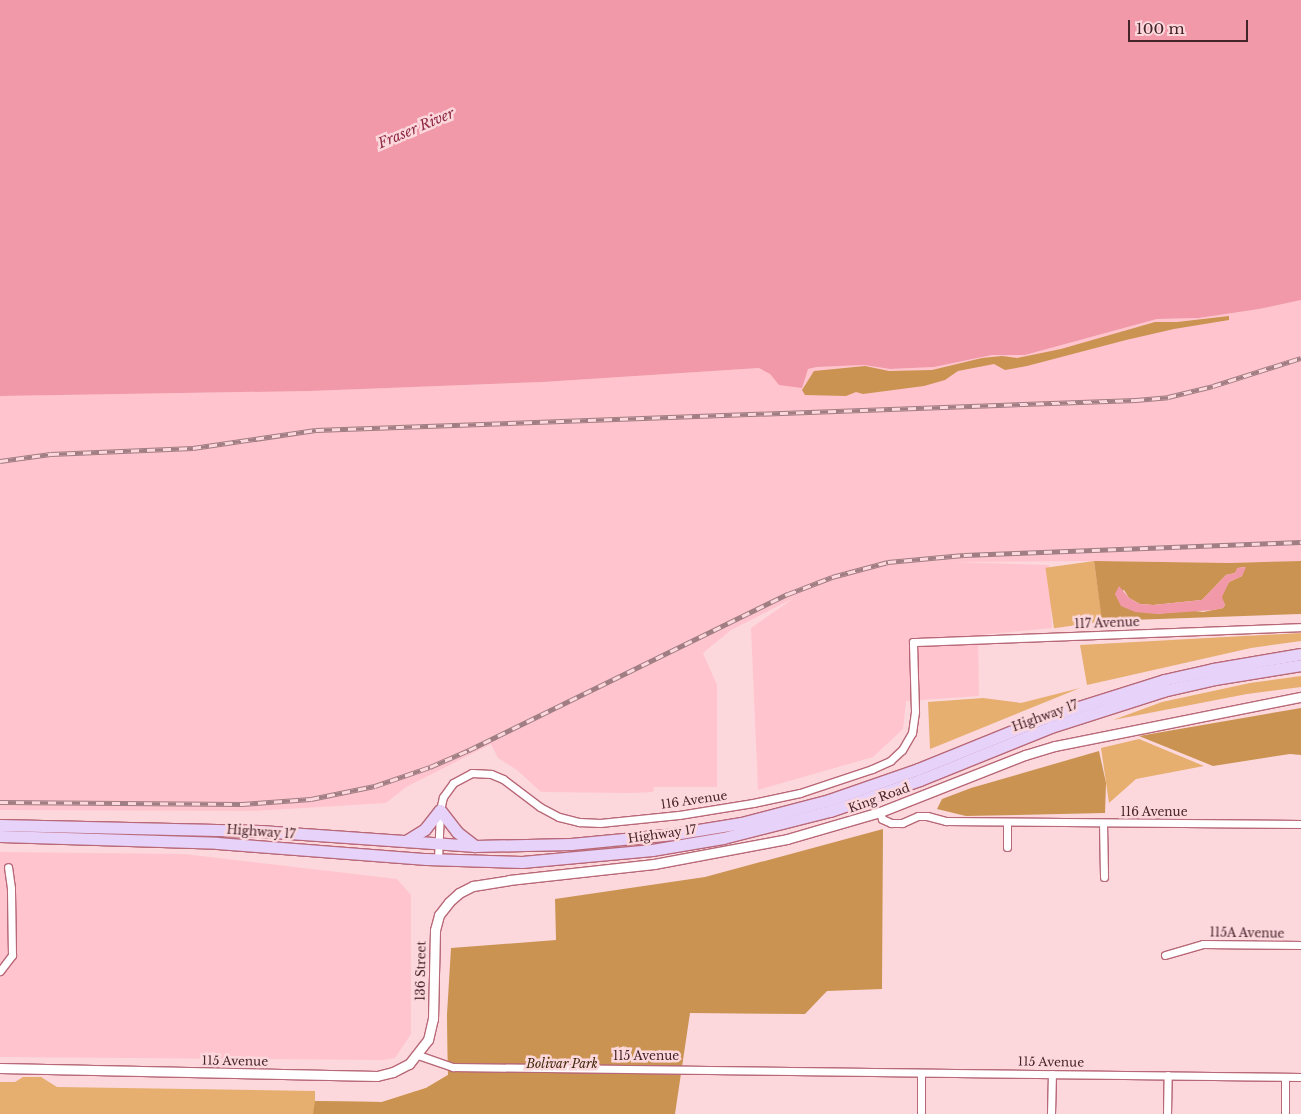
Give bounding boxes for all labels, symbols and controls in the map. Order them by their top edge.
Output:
scale bar [1131,10,1251,42]
text: 100 m [1136,19,1185,38]
water label: Fraser River [375,104,457,152]
street label: 117 Avenue [1074,615,1140,631]
street label: Highway 17 [1010,697,1080,735]
street label: King Road [846,780,912,816]
street label: 116 Avenue [660,788,728,812]
street label: 116 Avenue [1120,805,1188,819]
street label: Highway 17 [226,822,296,842]
street label: Highway 17 [627,822,697,846]
street label: 115A Avenue [1209,925,1285,941]
street label: 136 Street [413,941,429,1001]
street label: 115 Avenue [613,1049,679,1063]
street label: 115 Avenue [202,1053,268,1069]
street label: 115 Avenue [1018,1054,1084,1070]
park label: Bolivar Park [526,1057,598,1071]

